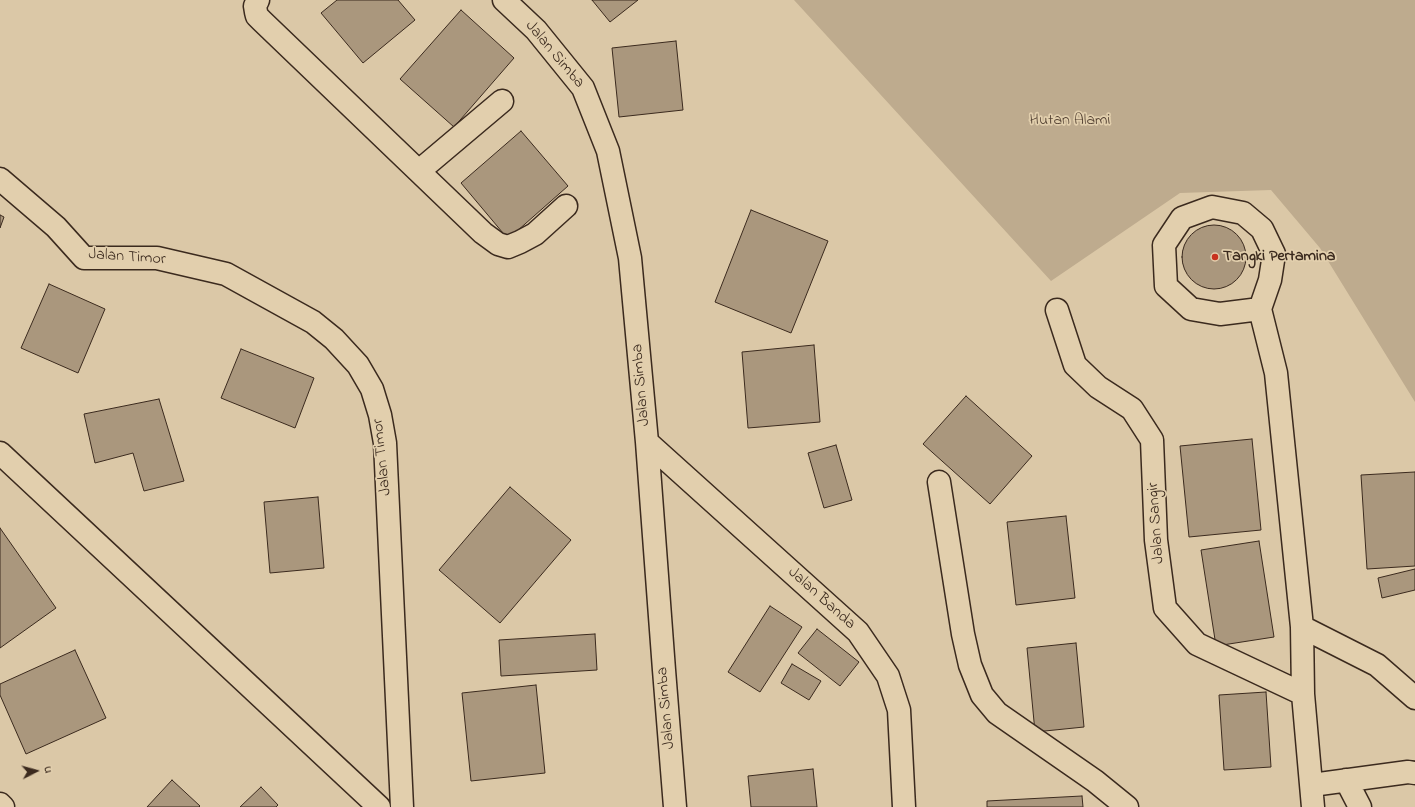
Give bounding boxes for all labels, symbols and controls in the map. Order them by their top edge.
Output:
street label: Jalan Simba [520,17,588,93]
park label: Hutan Alami [1030,111,1110,131]
street label: Jalan Timor [88,246,166,270]
place label: Tangki Pertamina [1223,247,1335,267]
marker: Tangki Pertamina [1210,252,1220,262]
street label: Jalan Simba [629,343,655,427]
street label: Jalan Timor [369,418,397,496]
street label: Jalan Sangir [1145,482,1169,564]
street label: Jalan Banda [783,564,859,634]
street label: Jalan Simba [654,666,680,750]
north arrow [16,751,56,791]
text: U [40,765,56,774]

